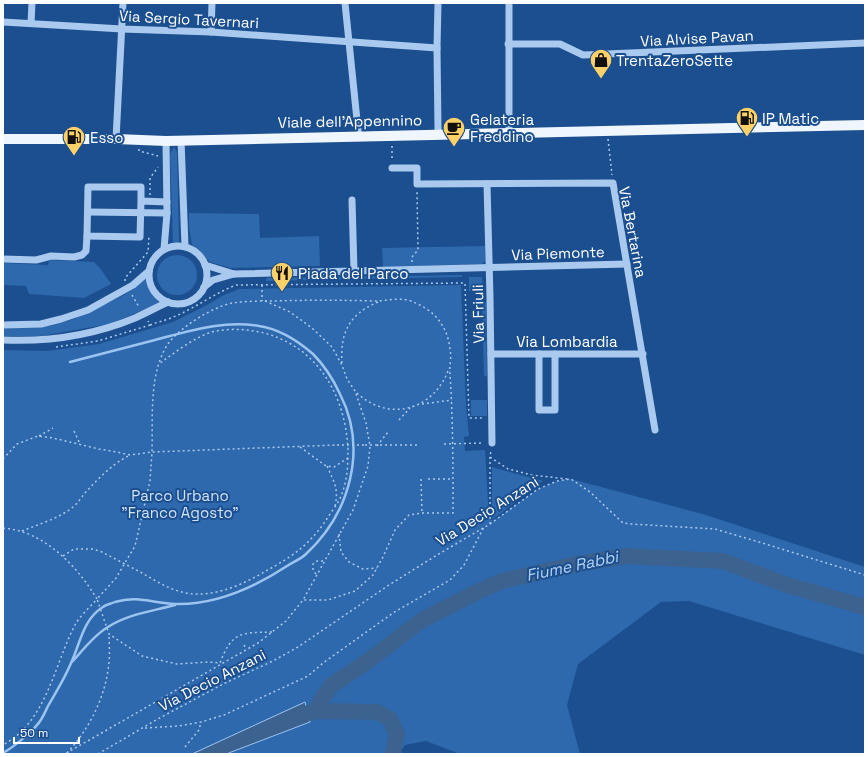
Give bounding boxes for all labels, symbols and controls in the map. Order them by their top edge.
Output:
street label: Via Sergio Tavernari [119,6,259,32]
street label: Via Alvise Pavan [640,26,754,50]
shop icon: TrentaZeroSette [588,47,614,80]
place label: TrentaZeroSette [616,51,733,70]
fuel station icon: IP Matic [734,105,760,138]
place label: IP Matic [762,109,819,128]
street label: Viale dell'Appennino [278,110,422,132]
place label: Gelateria Freddino [470,110,534,146]
cafe icon: Gelateria Freddino [441,115,467,148]
fuel station icon: Esso [61,124,87,157]
place label: Esso [90,128,124,147]
street label: Via Bertarina [615,185,651,280]
street label: Via Piemonte [511,242,605,264]
restaurant icon: Piada del Parco [269,260,295,293]
place label: Piada del Parco [298,264,408,283]
street label: Via Friuli [468,284,488,344]
street label: Via Lombardia [516,332,618,351]
street label: Via Decio Anzani [432,472,542,550]
park label: Parco Urbano "Franco Agosto" [121,486,239,522]
water label: Fiume Rabbi [524,546,622,586]
street label: Via Decio Anzani [155,645,269,715]
scale bar [14,719,79,745]
text: 50 m [20,725,48,741]

